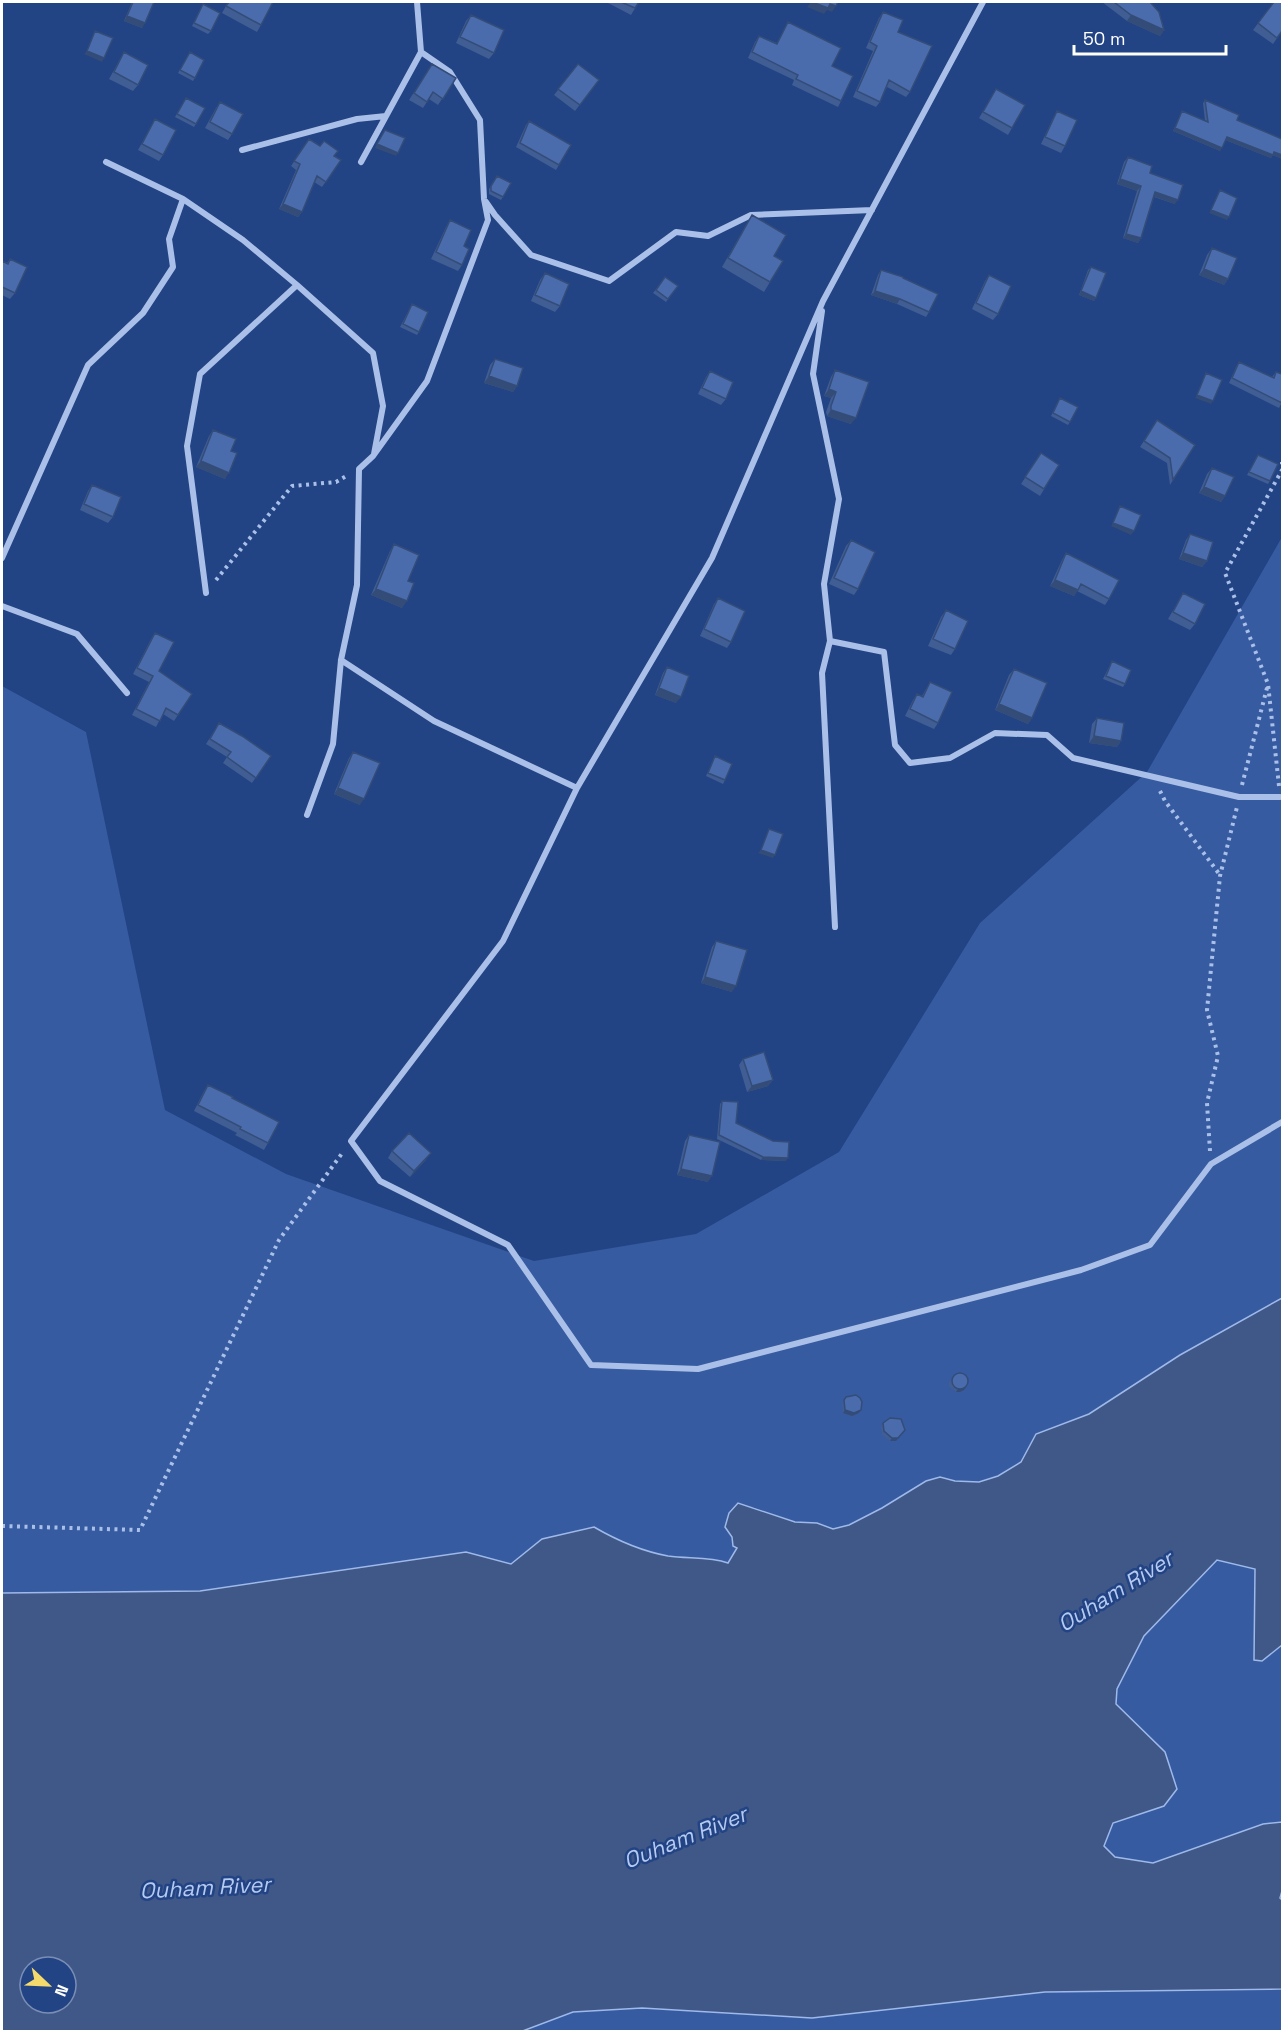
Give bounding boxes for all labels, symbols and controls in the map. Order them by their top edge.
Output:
scale bar [1074,18,1226,56]
text: 50 m [1083,27,1125,50]
water label: Ouham River [1052,1543,1180,1638]
water label: Ouham River [619,1798,753,1874]
water label: Ouham River [139,1869,274,1904]
north arrow [18,1955,78,2015]
text: N [50,1982,73,2000]

